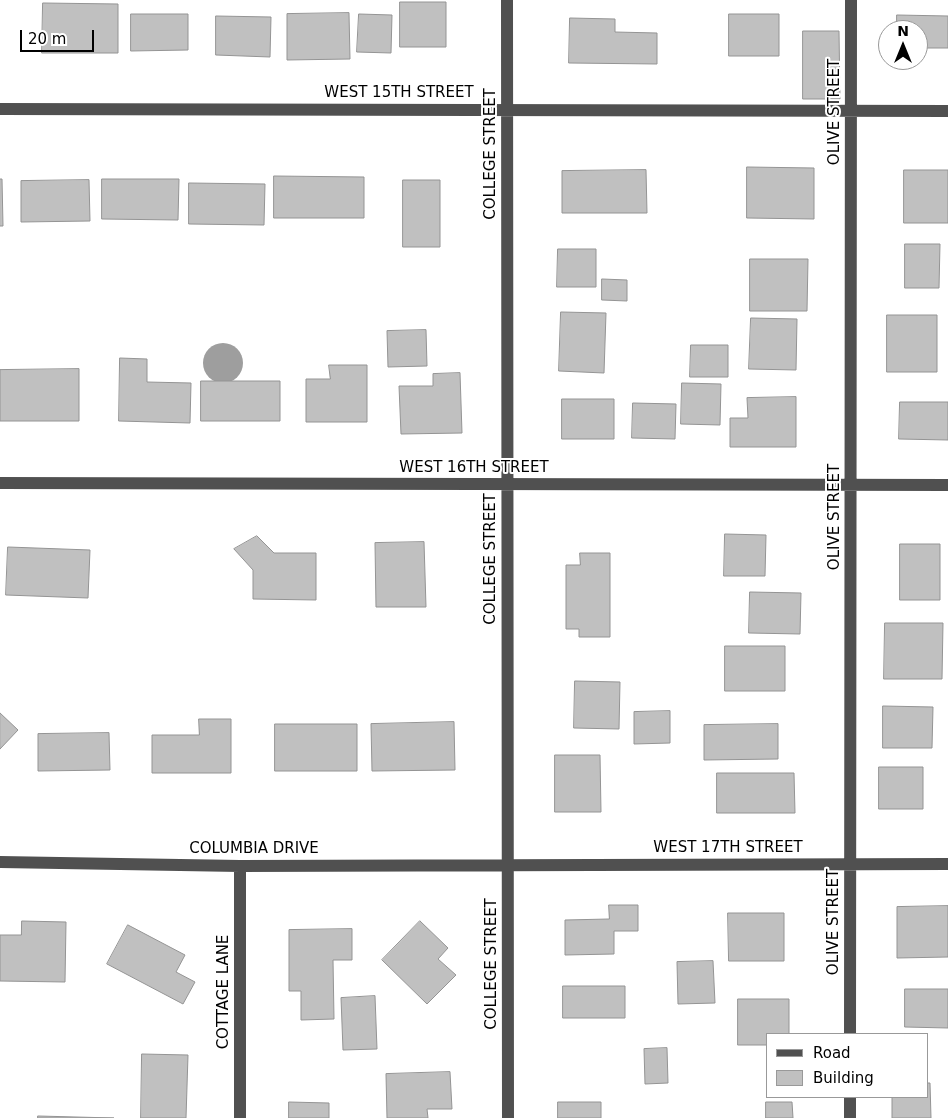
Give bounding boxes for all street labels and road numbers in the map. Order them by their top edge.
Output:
street label: OLIVE STREET [826,59,844,165]
street label: WEST 15TH STREET [324,84,474,102]
street label: COLLEGE STREET [482,88,500,220]
street label: WEST 16TH STREET [399,459,549,477]
street label: OLIVE STREET [826,464,844,570]
street label: COLLEGE STREET [482,493,500,625]
street label: WEST 17TH STREET [653,839,803,857]
street label: COLUMBIA DRIVE [189,840,319,858]
street label: OLIVE STREET [825,869,843,975]
street label: COLLEGE STREET [483,898,501,1030]
street label: COTTAGE LANE [215,935,233,1049]

